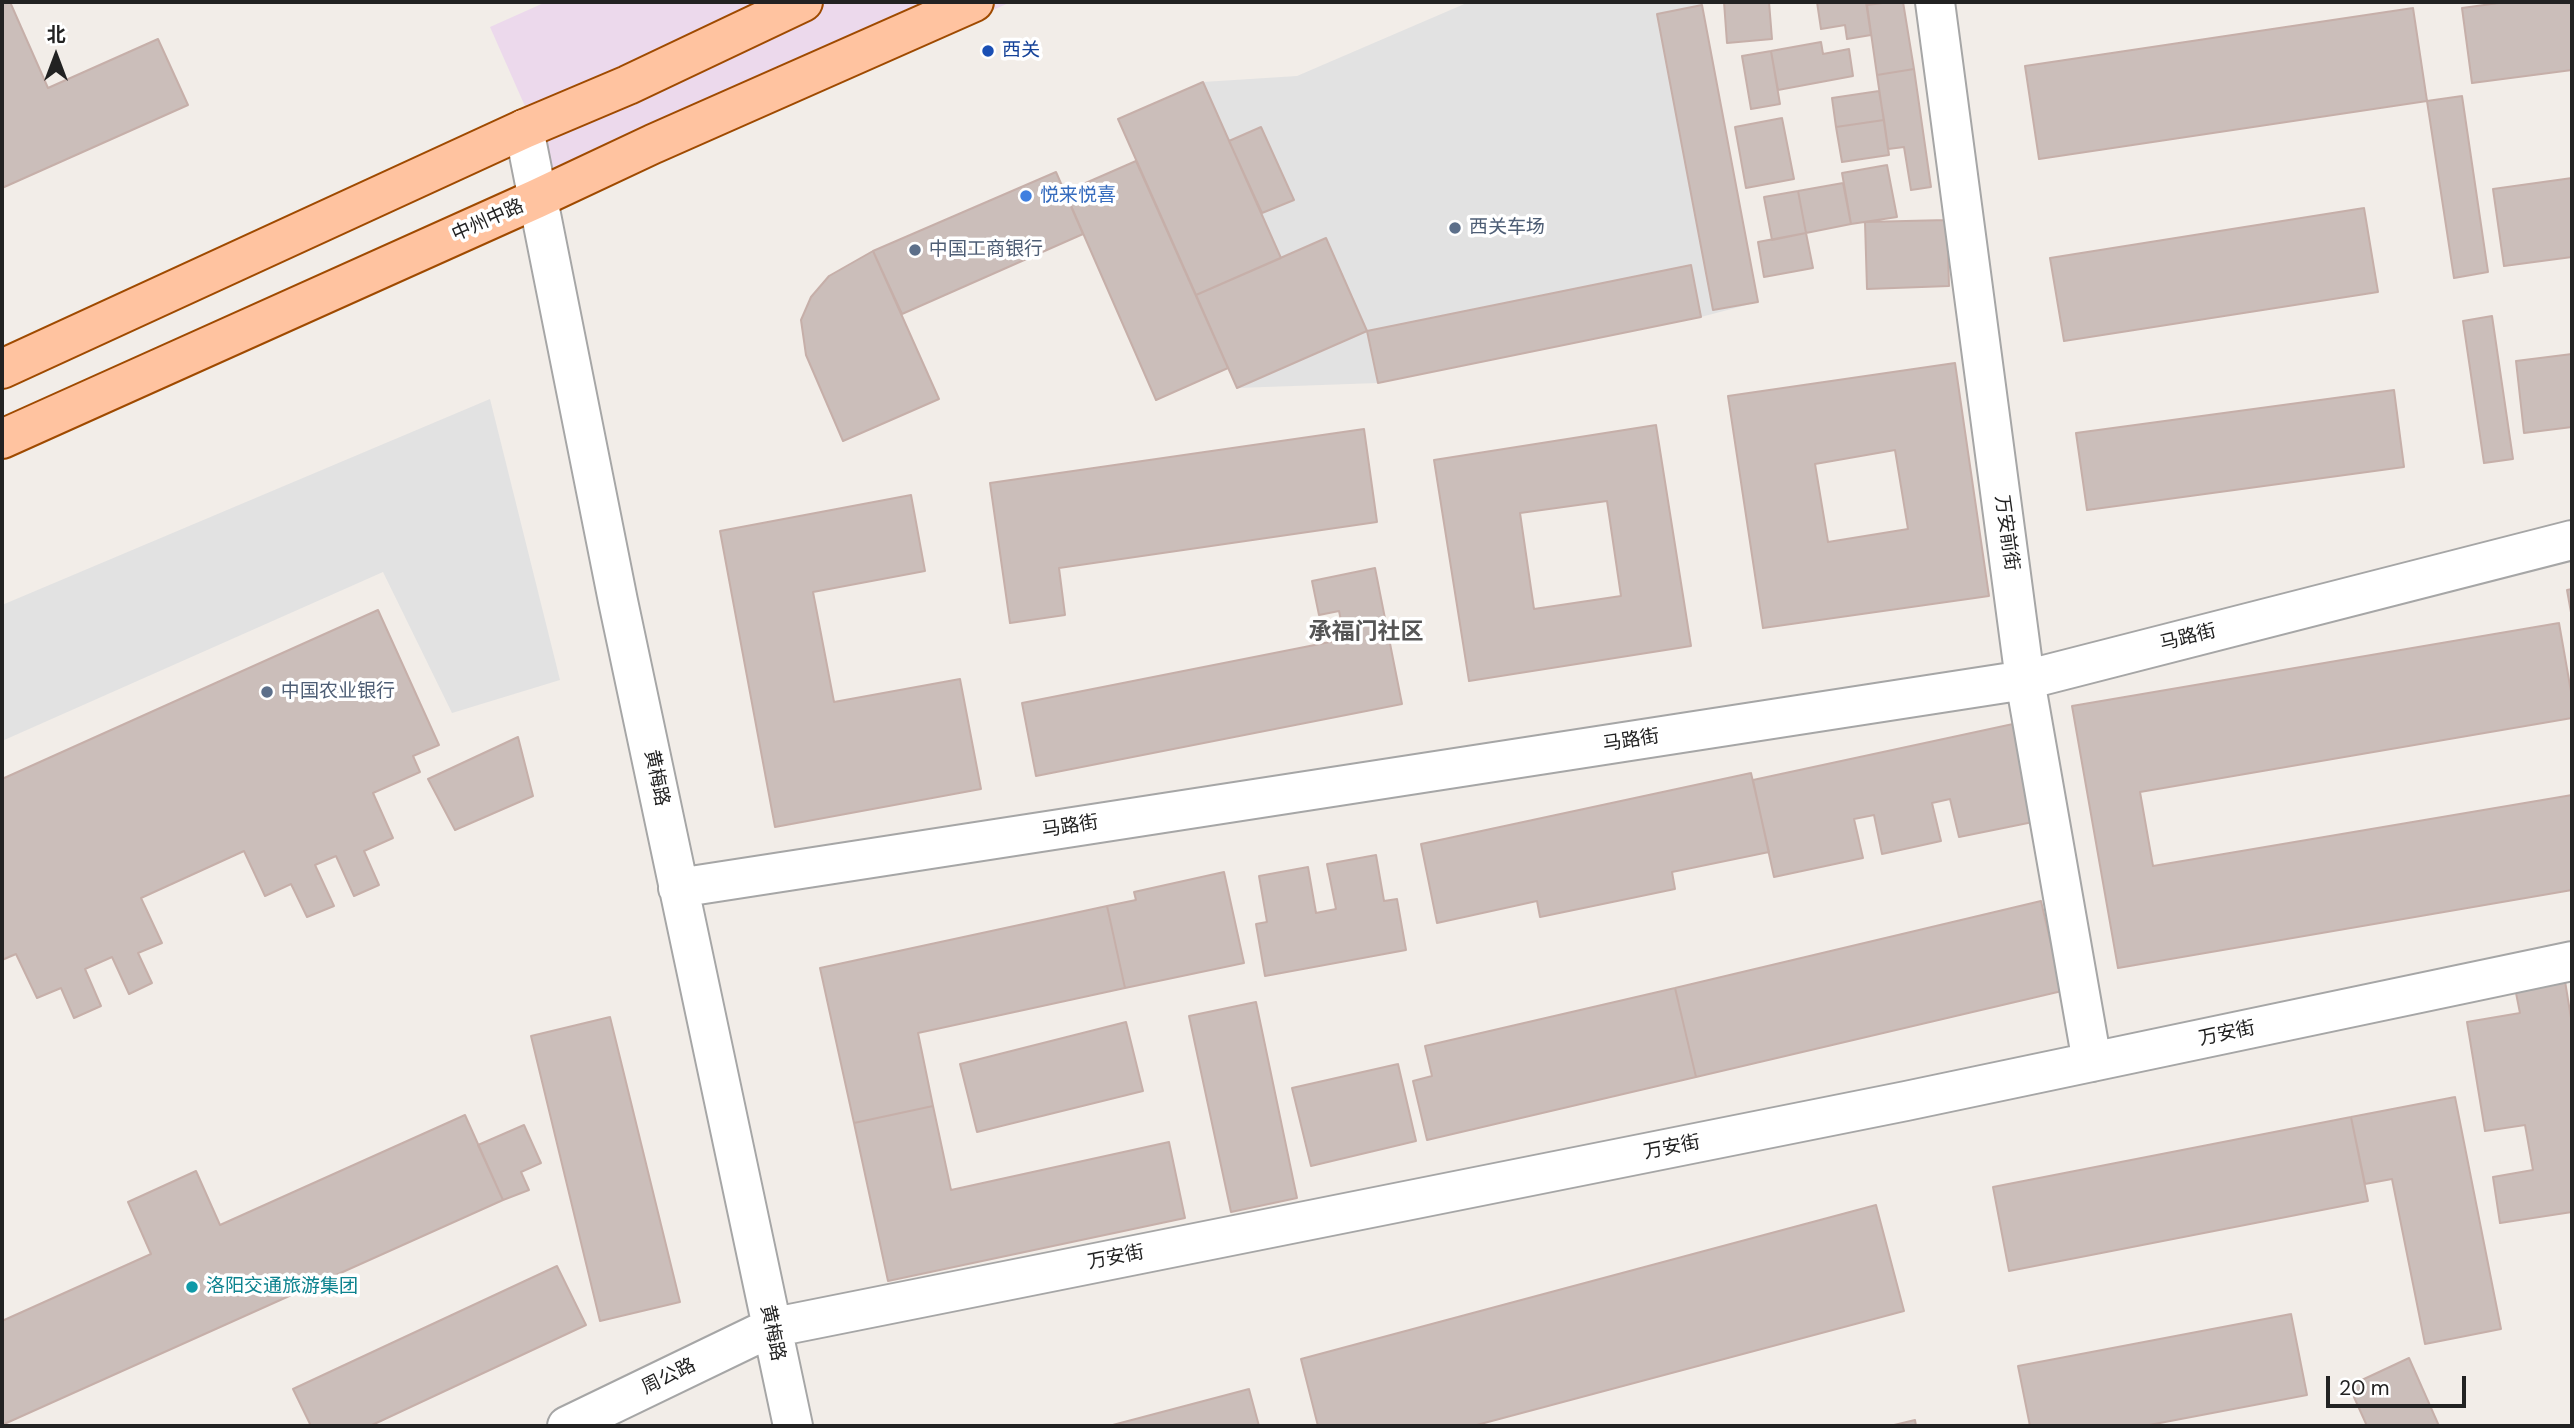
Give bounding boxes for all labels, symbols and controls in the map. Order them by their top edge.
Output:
north arrow [21,21,91,91]
text: 北 [46,22,66,47]
place label: 西关 [1002,40,1040,62]
marker: 西关 [980,43,996,59]
place label: 悦来悦喜 [1040,185,1116,207]
marker: 悦来悦喜 [1018,188,1034,204]
street label: 中州中路 [449,195,527,247]
place label: 西关车场 [1469,217,1545,239]
marker: 西关车场 [1447,220,1463,236]
place label: 中国工商银行 [929,239,1043,261]
marker: 中国工商银行 [907,242,923,258]
street label: 万安前街 [1989,494,2023,572]
district label: 承福门社区 [1309,619,1423,647]
street label: 马路街 [2158,620,2218,656]
place label: 中国农业银行 [281,681,395,703]
marker: 中国农业银行 [259,684,275,700]
street label: 马路街 [1601,725,1661,757]
street label: 黄梅路 [639,748,673,808]
street label: 马路街 [1040,811,1100,843]
street label: 万安街 [2197,1017,2257,1051]
street label: 万安街 [1642,1131,1702,1165]
street label: 万安街 [1086,1241,1146,1275]
place label: 洛阳交通旅游集团 [206,1276,358,1298]
marker: 洛阳交通旅游集团 [184,1279,200,1295]
street label: 黄梅路 [755,1303,789,1363]
street label: 周公路 [638,1354,700,1400]
scale bar [2329,1362,2469,1406]
text: 20 m [2339,1374,2390,1402]

